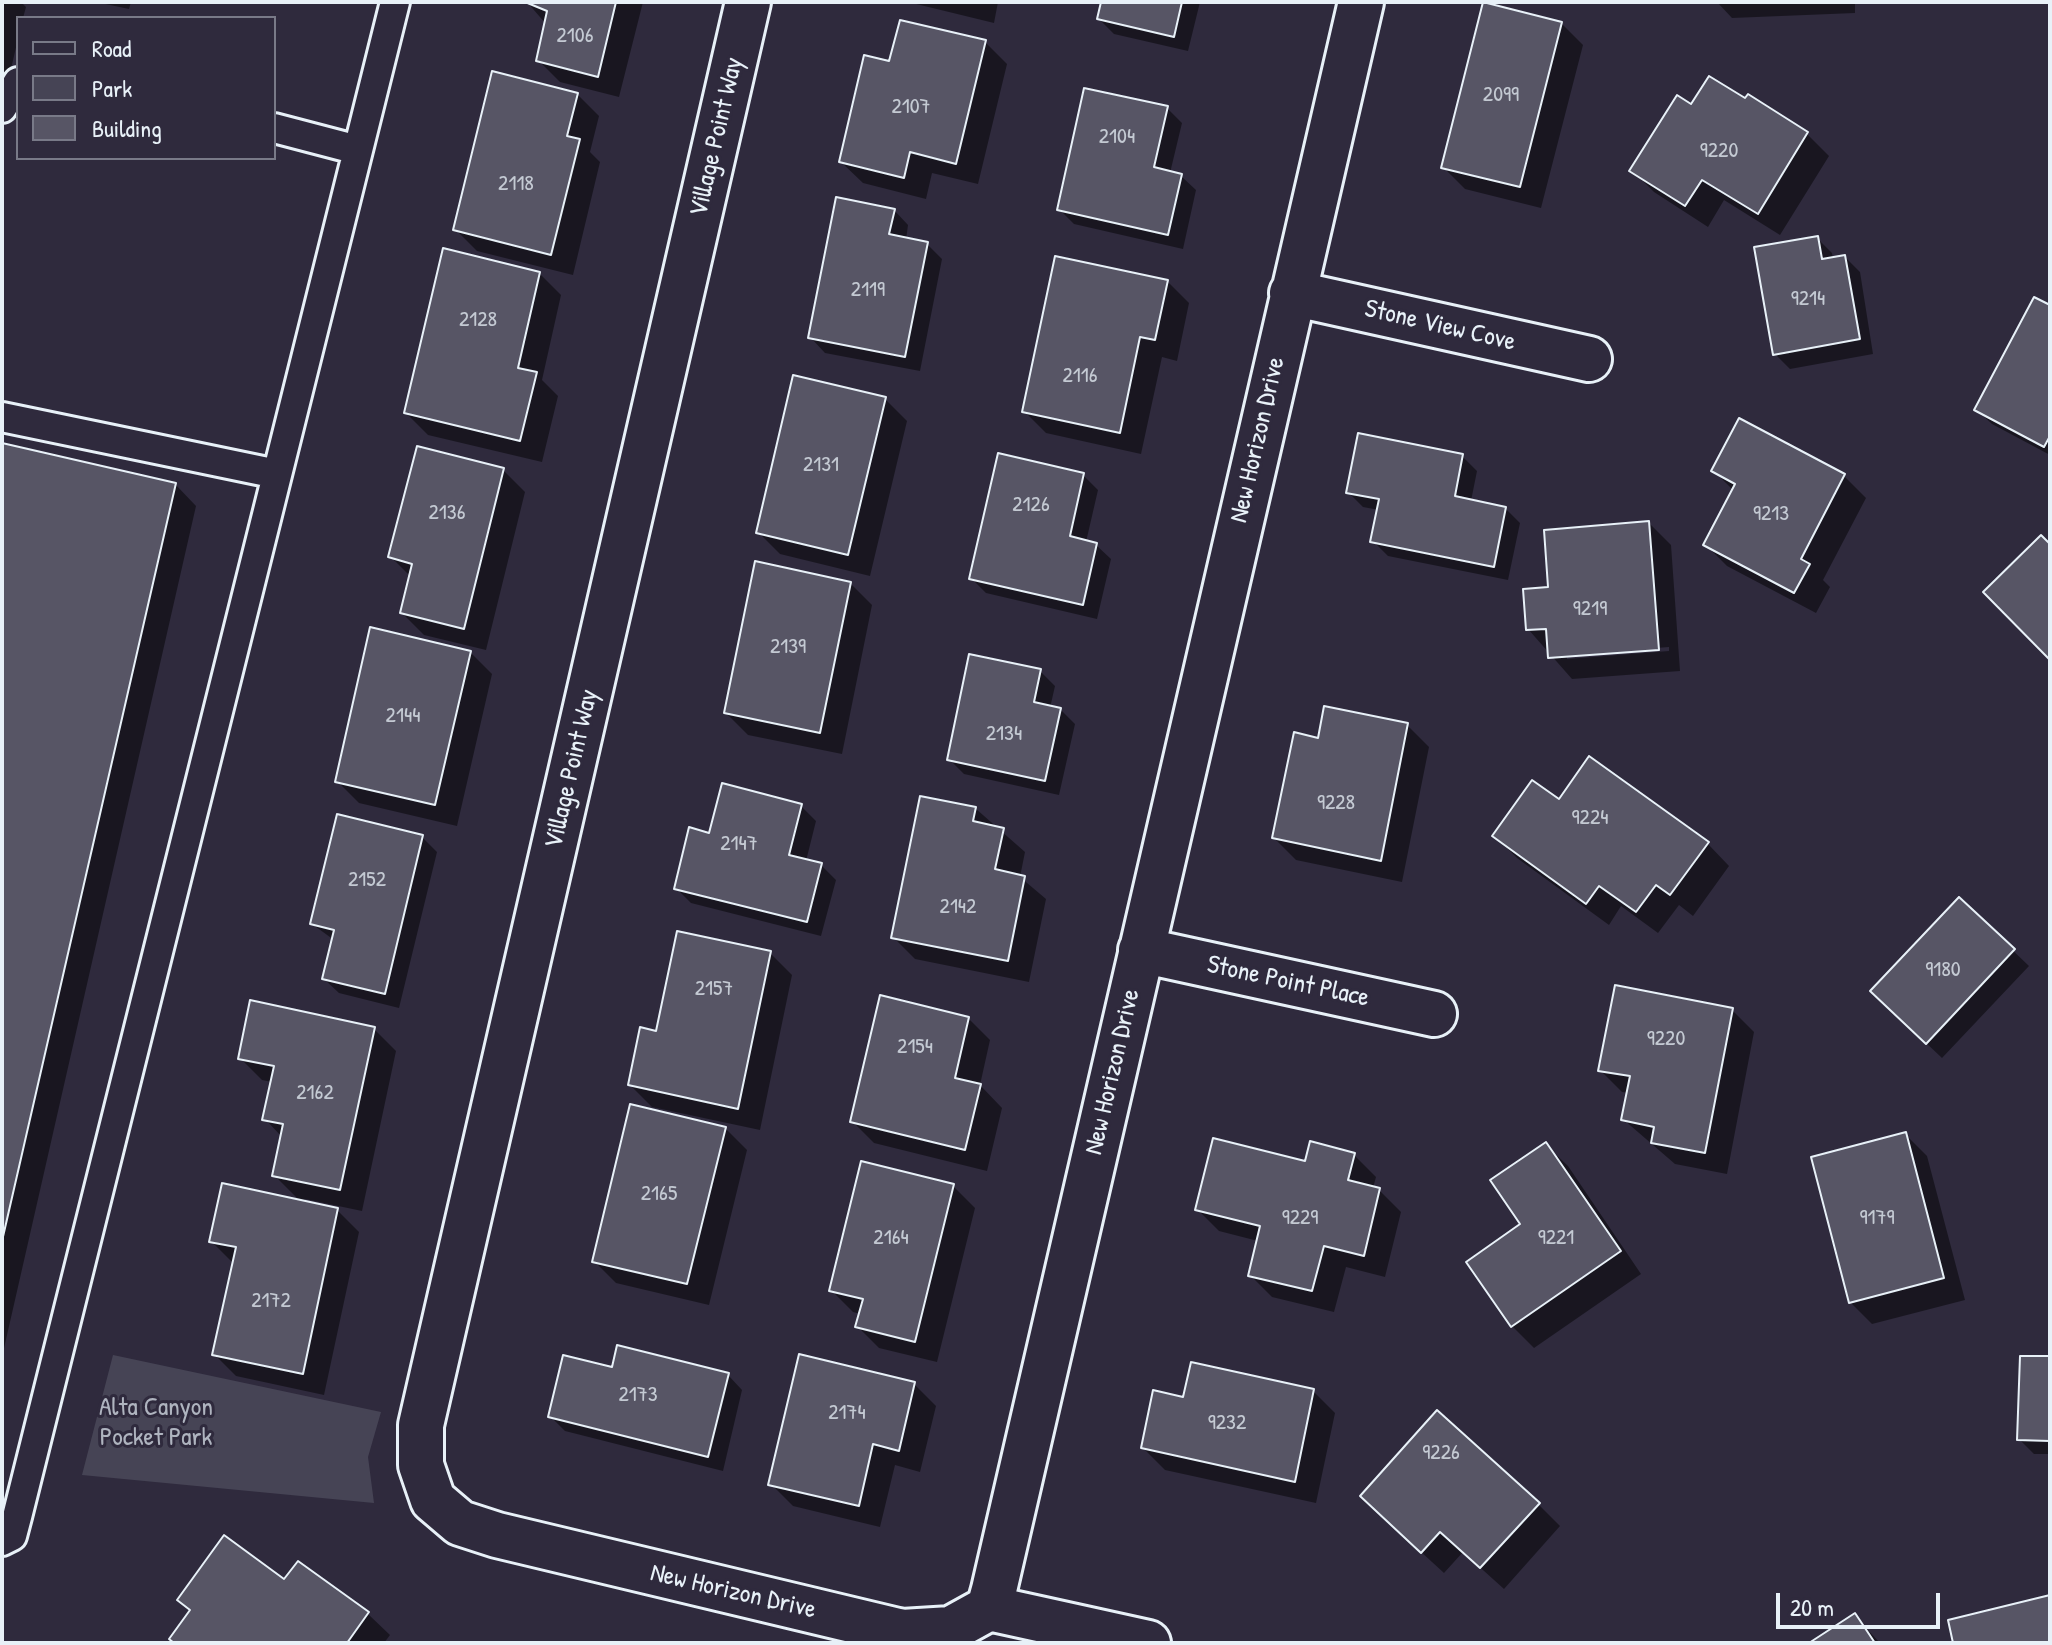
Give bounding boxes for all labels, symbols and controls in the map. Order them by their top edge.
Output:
legend [16,16,276,160]
house number: 2106 [557,23,593,49]
text: Road [92,32,131,64]
street label: Village Point Way [684,54,750,220]
text: Park [92,72,132,104]
house number: 2099 [1483,82,1519,108]
house number: 2107 [891,94,931,120]
text: Building [92,112,162,144]
house number: 2104 [1099,124,1135,150]
house number: 9220 [1700,138,1738,164]
house number: 2118 [498,171,534,197]
house number: 2119 [851,277,885,303]
house number: 9214 [1791,286,1825,312]
street label: Stone View Cove [1362,294,1518,358]
house number: 2128 [459,307,497,333]
street label: New Horizon Drive [1224,354,1292,526]
house number: 2116 [1062,363,1098,389]
house number: 2131 [803,452,839,478]
house number: 2126 [1012,492,1050,518]
house number: 2136 [429,500,465,526]
house number: 9213 [1753,501,1789,527]
house number: 9219 [1573,596,1607,622]
house number: 2139 [770,634,806,660]
street label: Village Point Way [539,686,605,852]
house number: 2144 [386,703,420,729]
house number: 2134 [986,721,1022,747]
house number: 9228 [1317,790,1355,816]
house number: 9224 [1572,805,1608,831]
house number: 2147 [720,831,758,857]
house number: 2152 [348,867,386,893]
house number: 2142 [940,894,976,920]
street label: Stone Point Place [1204,950,1372,1014]
house number: 9180 [1925,957,1961,983]
house number: 2157 [695,976,733,1002]
street label: New Horizon Drive [1079,986,1147,1158]
house number: 9220 [1647,1026,1685,1052]
house number: 2154 [897,1034,933,1060]
house number: 2162 [296,1080,334,1106]
house number: 2165 [641,1181,677,1207]
house number: 9229 [1282,1205,1318,1231]
house number: 9179 [1859,1205,1895,1231]
house number: 2164 [873,1225,909,1251]
house number: 9221 [1538,1225,1574,1251]
house number: 2172 [251,1288,291,1314]
house number: 2173 [618,1382,658,1408]
park label: Alta Canyon Pocket Park [99,1392,213,1454]
house number: 2174 [828,1400,866,1426]
house number: 9232 [1208,1410,1246,1436]
house number: 9226 [1422,1440,1460,1466]
street label: New Horizon Drive [647,1558,819,1626]
scale bar [1780,1577,1944,1627]
text: 20 m [1790,1591,1834,1623]

